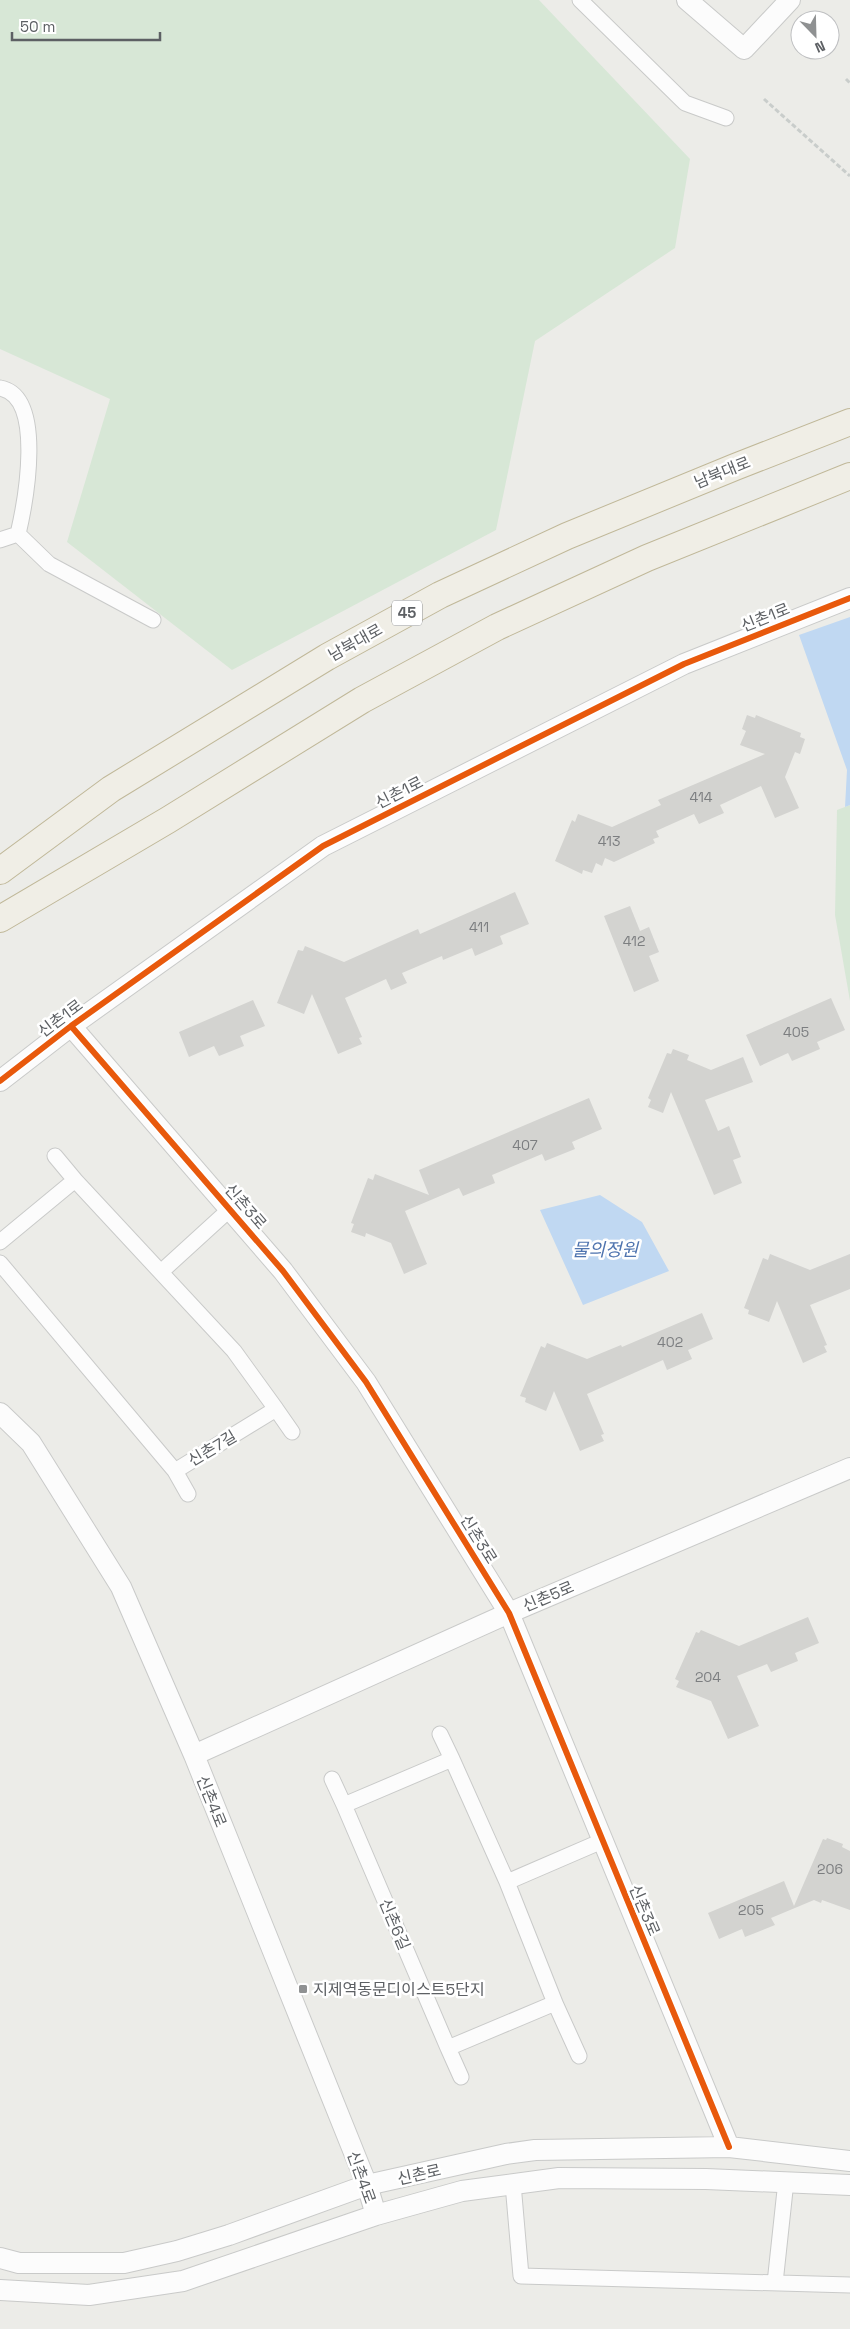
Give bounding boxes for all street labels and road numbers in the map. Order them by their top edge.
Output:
street label: 남북대로 [691,452,754,493]
street label: 신촌1로 [738,598,793,637]
road number: 45 [392,600,422,626]
street label: 남북대로 [324,619,386,666]
street label: 신촌1로 [372,771,427,813]
street label: 신촌1로 [34,995,87,1042]
street label: 신촌3로 [220,1179,271,1234]
street label: 신촌7길 [184,1426,240,1471]
street label: 신촌3로 [455,1511,502,1568]
street label: 신촌5로 [519,1576,577,1617]
street label: 신촌4로 [192,1772,232,1830]
street label: 신촌3로 [624,1881,665,1939]
street label: 신촌6길 [374,1895,415,1953]
street label: 신촌4로 [342,2148,381,2206]
street label: 신촌로 [395,2159,443,2190]

